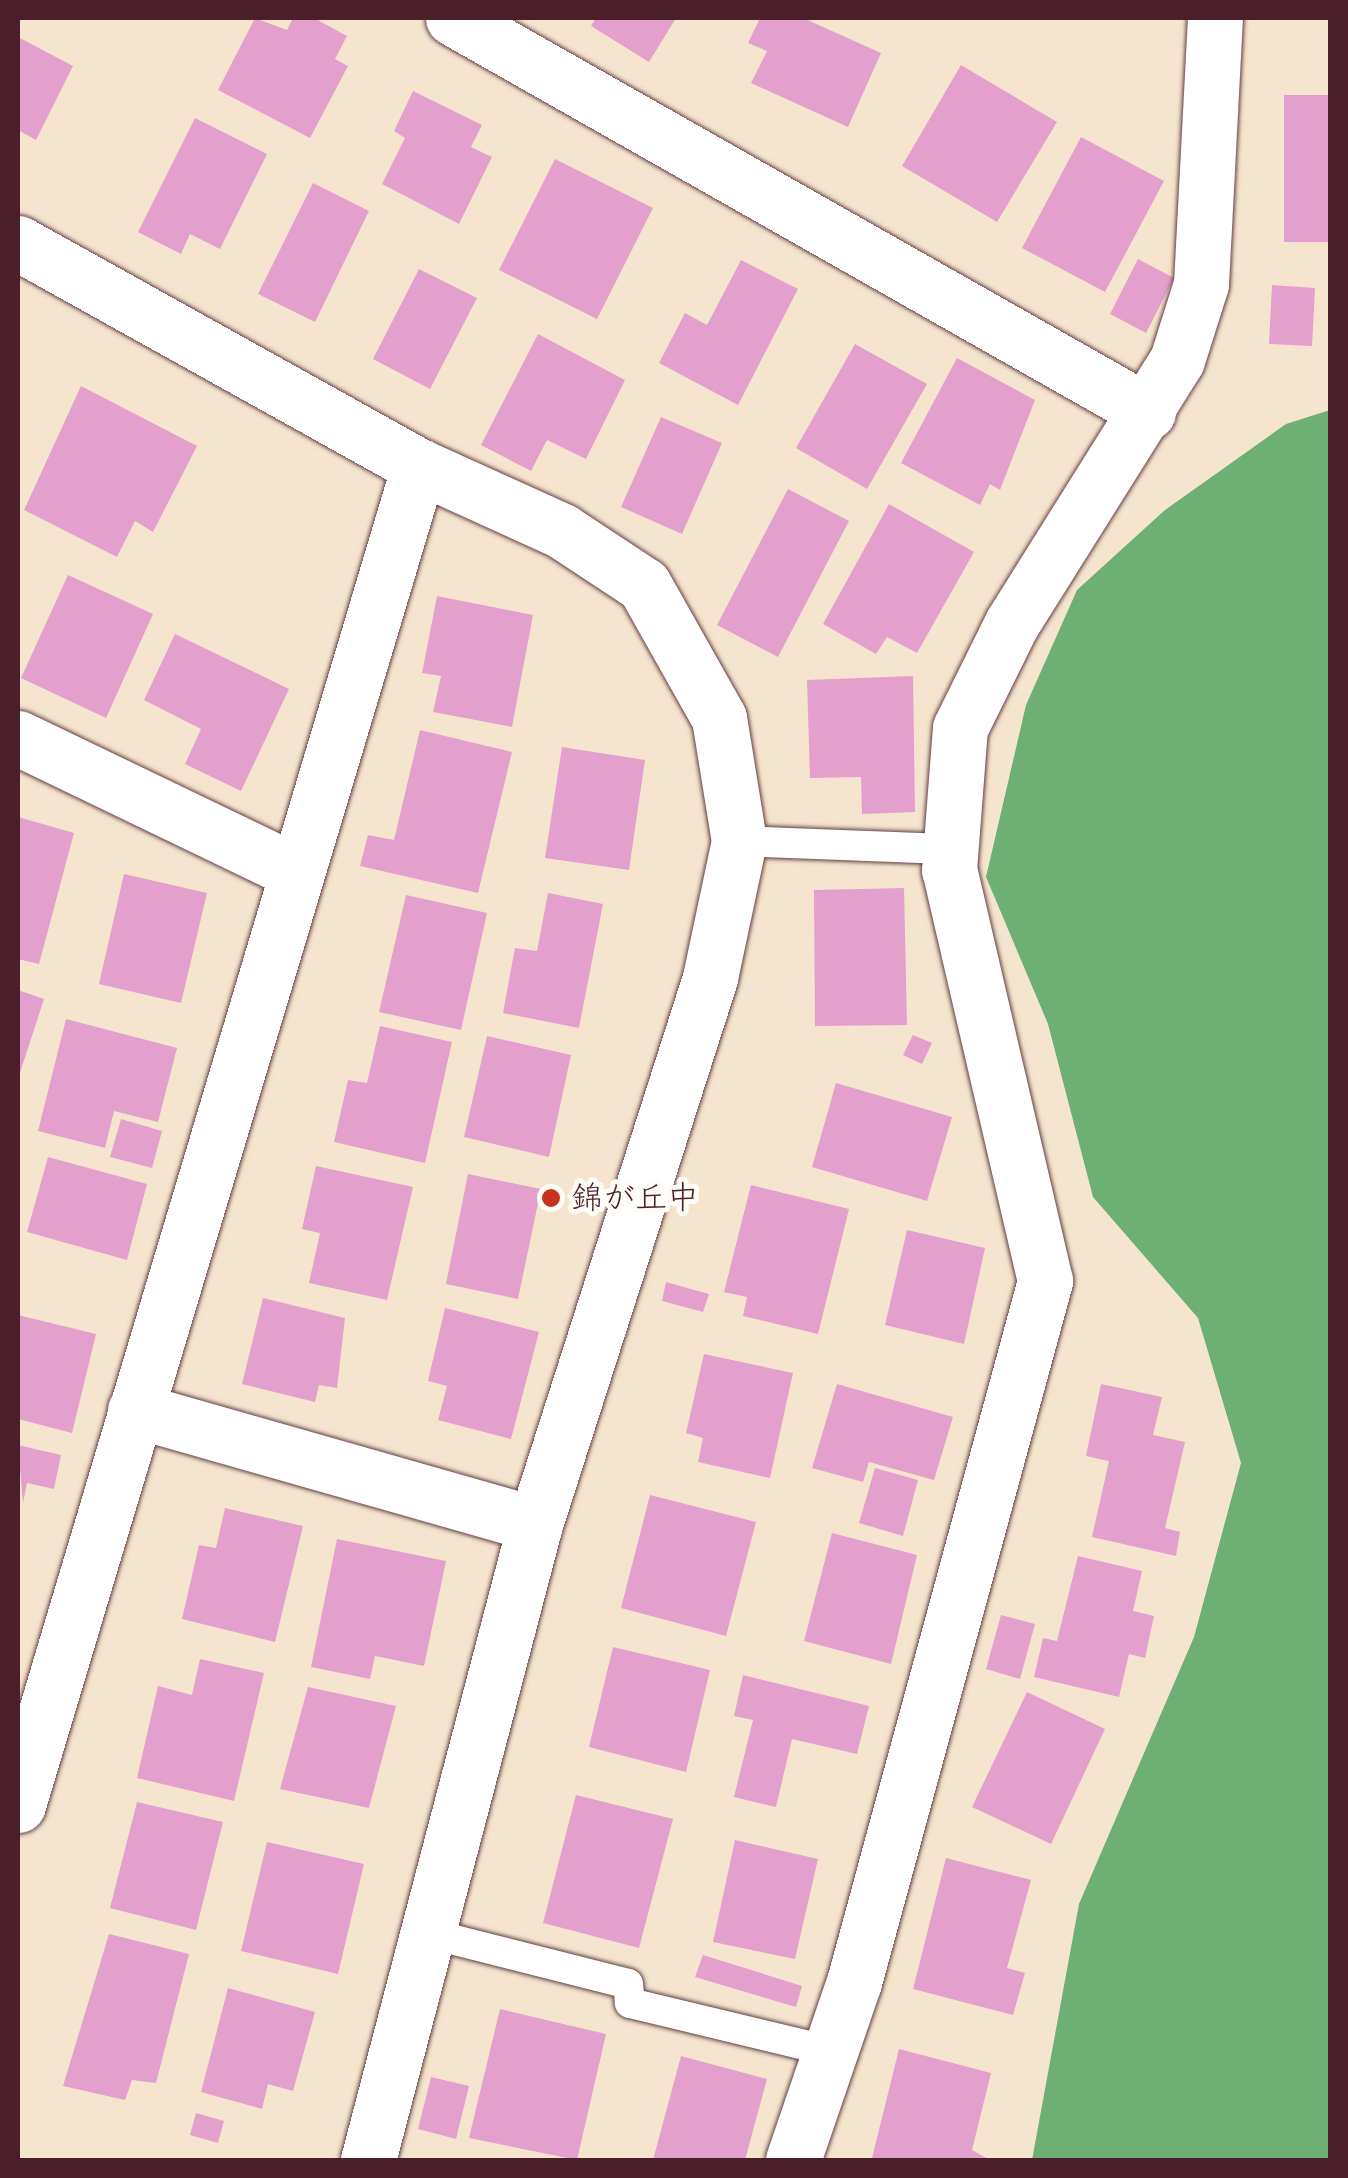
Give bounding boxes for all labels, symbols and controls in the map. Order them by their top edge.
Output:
place label: 錦が丘中 [571,1179,699,1217]
marker: 錦が丘中 [540,1187,562,1209]

